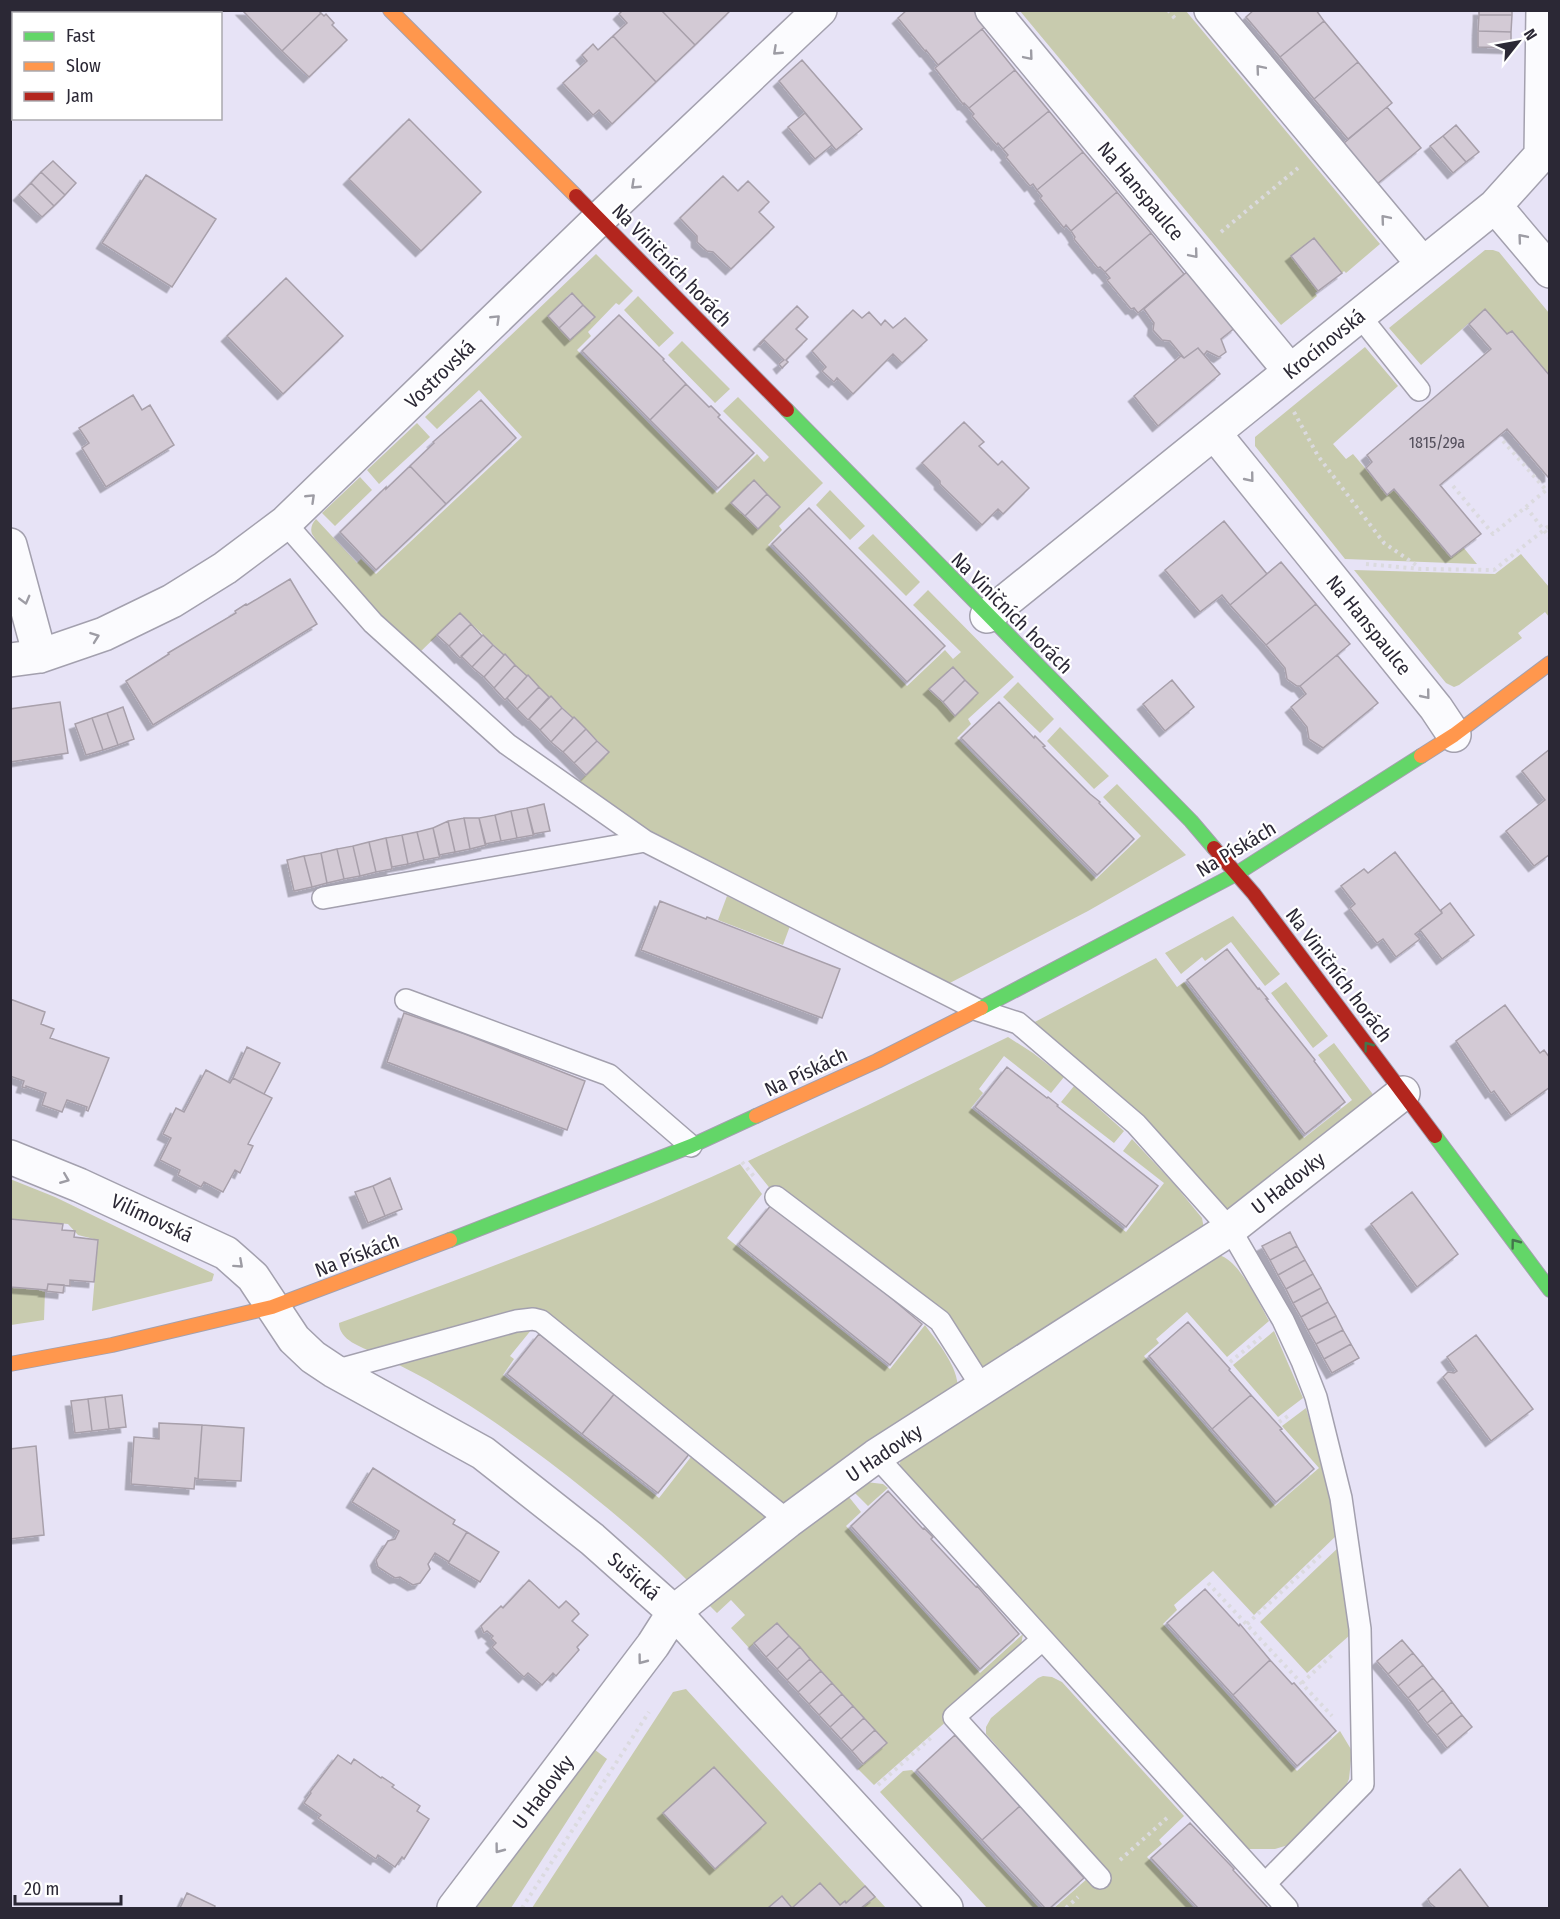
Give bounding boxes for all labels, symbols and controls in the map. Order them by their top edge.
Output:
legend [12,12,222,120]
north arrow [1488,12,1548,72]
text: Fast [66,25,95,47]
text: N [1520,26,1541,44]
one-way arrow [773,43,784,54]
one-way arrow [1021,49,1032,60]
text: Slow [66,55,101,77]
one-way arrow [1257,65,1268,76]
text: Jam [66,85,94,107]
street label: Na Hanspaulce [1093,137,1189,245]
one-way arrow [632,177,643,188]
street label: Na Viničních horách [607,199,737,331]
one-way arrow [1382,215,1393,226]
one-way arrow [1519,234,1530,245]
one-way arrow [1186,247,1197,258]
street label: Krocínovská [1278,304,1370,384]
one-way arrow [489,315,500,326]
street label: Vostrovská [400,335,480,413]
house number: 1815/29a [1409,433,1465,452]
one-way arrow [1243,472,1254,483]
one-way arrow [304,495,315,506]
street label: Na Viničních horách [946,547,1078,679]
street label: Na Hanspaulce [1321,570,1417,680]
one-way arrow [18,595,31,605]
one-way arrow [89,631,100,644]
one-way arrow [1418,688,1429,699]
street label: Na Pískách [1192,816,1280,882]
street label: Na Viničních horách [1281,903,1397,1047]
street label: Na Pískách [761,1042,851,1102]
one-way arrow [1364,1042,1375,1053]
street label: U Hadovky [1246,1147,1330,1219]
one-way arrow [58,1172,69,1184]
street label: Vilímovská [107,1189,197,1247]
street label: Na Pískách [311,1228,403,1282]
one-way arrow [1511,1239,1522,1250]
one-way arrow [232,1257,242,1268]
street label: U Hadovky [841,1419,927,1487]
street label: Sušická [603,1547,665,1605]
one-way arrow [638,1654,649,1665]
street label: U Hadovky [507,1750,579,1834]
one-way arrow [495,1843,506,1854]
scale bar [15,1868,122,1906]
text: 20 m [24,1878,59,1900]

